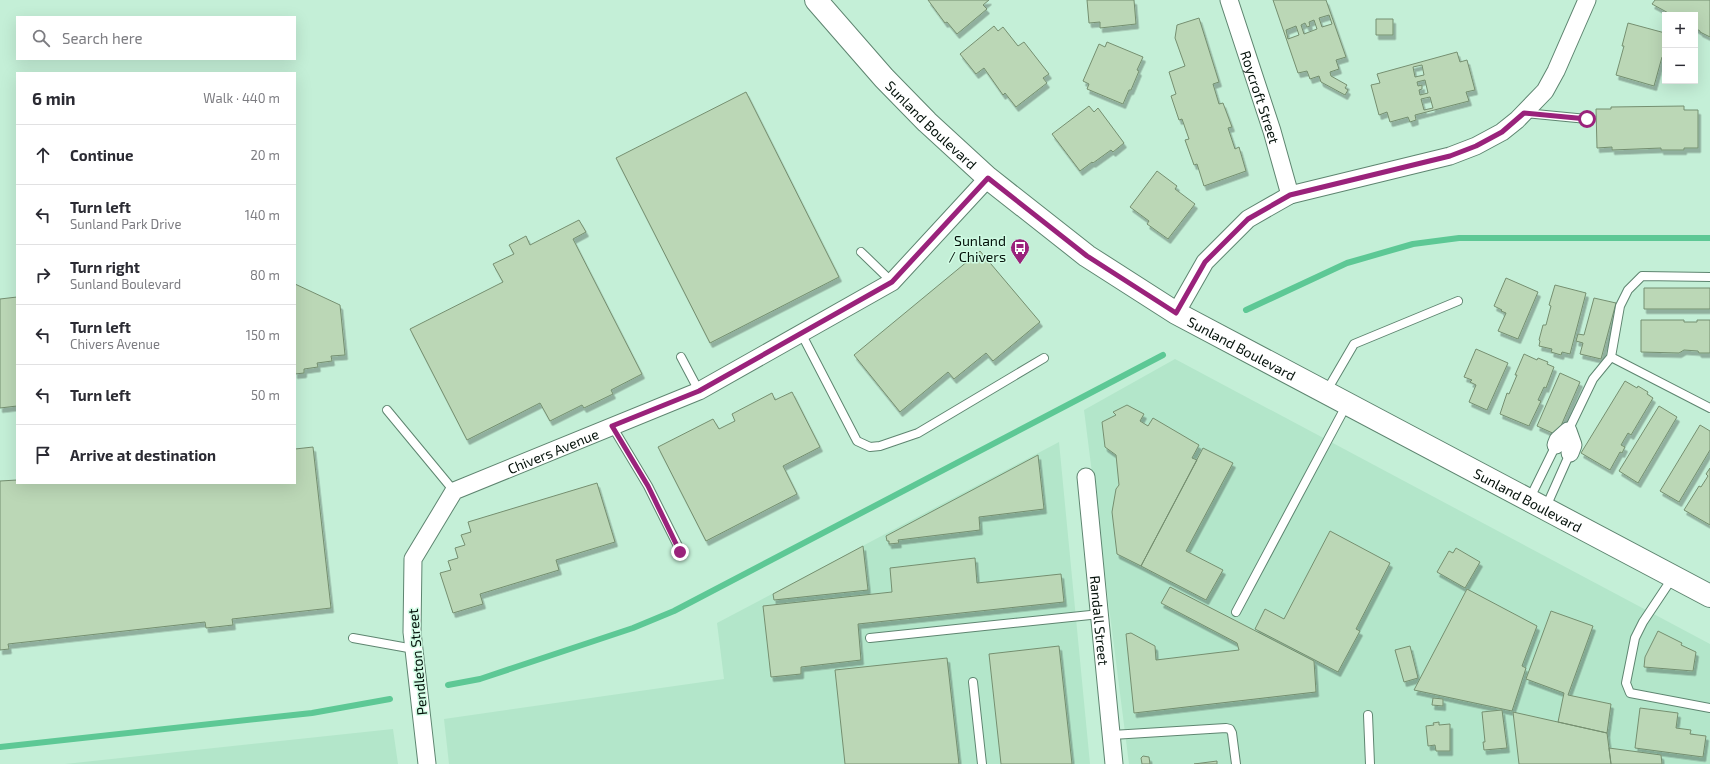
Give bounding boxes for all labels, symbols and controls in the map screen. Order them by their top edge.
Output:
map controls [1662,12,1698,84]
button: + [1662,12,1698,48]
search box [16,16,296,60]
icon: search [30,27,52,49]
text: Search here [62,29,143,47]
street label: Roycroft Street [1238,48,1284,145]
button: − [1662,48,1698,84]
street label: Sunland Boulevard [882,77,981,172]
text: 6 min [32,88,76,108]
text: Walk · 440 m [203,90,280,106]
route start [1578,110,1596,128]
icon: ahead [32,144,54,166]
text: Continue [70,146,133,164]
text: 20 m [251,147,280,163]
text: Turn left [70,198,131,216]
icon: left [32,204,54,226]
text: 140 m [245,207,280,223]
text: Sunland Park Drive [70,216,181,232]
place label: Sunland / Chivers [948,232,1006,265]
bus stop icon: Sunland / Chivers [1009,237,1031,265]
text: Turn right [70,258,140,276]
icon: right [32,264,54,286]
text: 80 m [250,267,280,283]
text: Sunland Boulevard [70,276,181,292]
street label: Sunland Boulevard [1185,312,1299,383]
text: Turn left [70,318,131,336]
icon: left [32,324,54,346]
text: 150 m [246,327,280,343]
text: Chivers Avenue [70,336,160,352]
icon: left [32,384,54,406]
text: Turn left [70,386,131,404]
text: 50 m [251,387,280,403]
street label: Chivers Avenue [505,424,601,477]
icon: arrive [32,444,54,466]
text: Arrive at destination [70,446,216,464]
street label: Sunland Boulevard [1471,464,1585,535]
route end [671,543,689,561]
street label: Randall Street [1087,575,1113,666]
street label: Pendleton Street [404,608,430,716]

